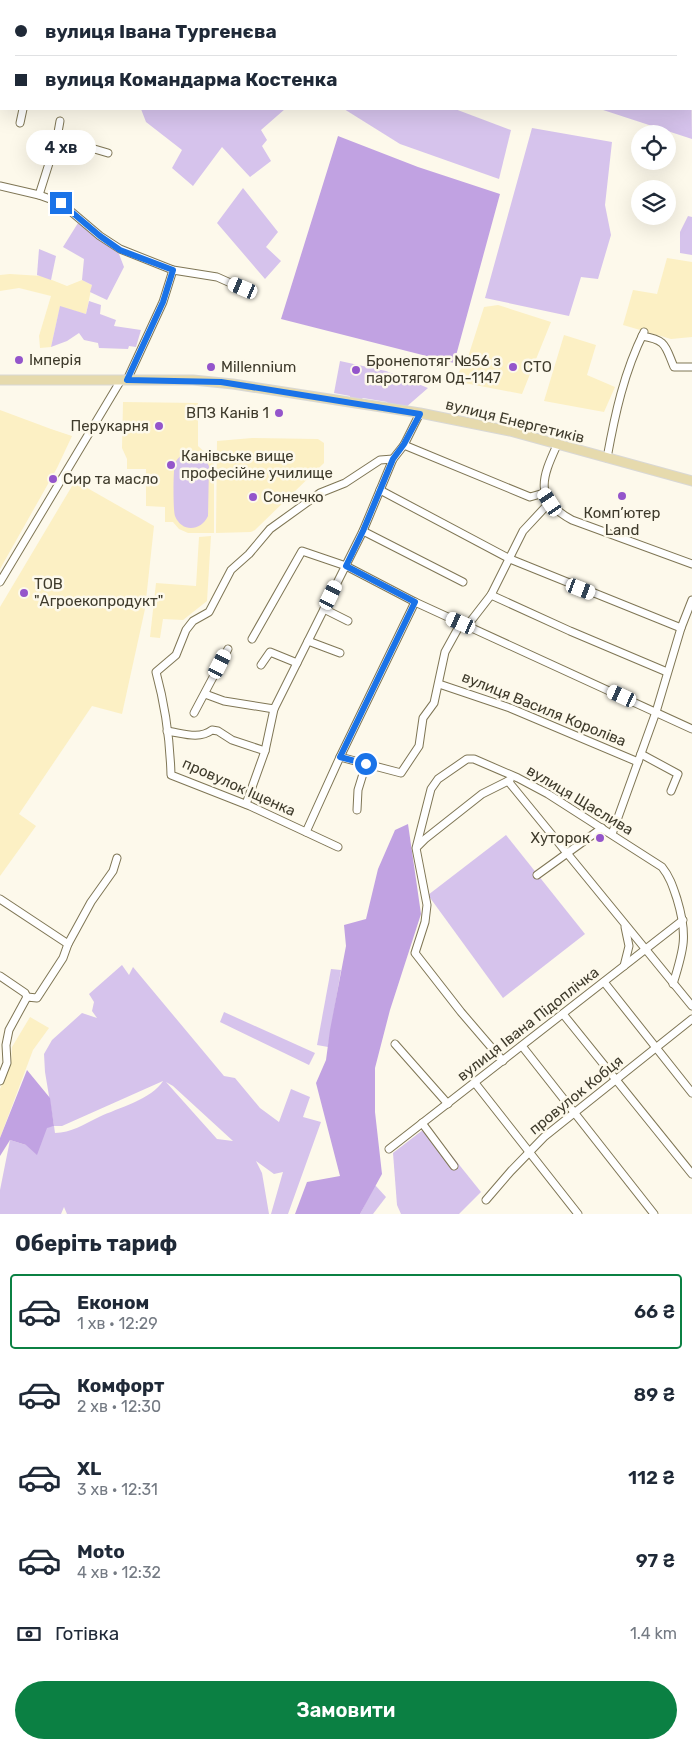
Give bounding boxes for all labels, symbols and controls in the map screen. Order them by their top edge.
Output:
text: вулиця Івана Тургенєва [45,20,277,43]
text: вулиця Командарма Костенка [45,68,337,91]
map controls [631,125,676,225]
button: locate [631,125,676,170]
callout: 4 хв [26,130,96,166]
text: 4 хв [45,138,77,157]
button: layers [631,180,676,225]
route end [50,192,72,214]
car [226,275,259,301]
place label: Імперія [29,351,81,369]
place label: Бронепотяг №56 з паротягом Од-1147 [366,352,501,387]
marker: Імперія [13,354,25,366]
place label: Millennium [221,358,296,376]
place label: СТО [523,358,552,376]
marker: Millennium [205,361,217,373]
marker: СТО [507,361,519,373]
marker: Бронепотяг №56 з паротягом Од-1147 [350,364,362,376]
street label: вулиця Енергетиків [444,395,586,447]
place label: ВПЗ Канів 1 [186,404,269,422]
marker: ВПЗ Канів 1 [273,407,285,419]
place label: Перукарня [70,417,149,435]
marker: Перукарня [153,420,165,432]
place label: Канівське вище професійне училище [181,447,333,482]
marker: Канівське вище професійне училище [165,459,177,471]
place label: Сир та масло [63,470,158,488]
marker: Сир та масло [47,473,59,485]
car [535,485,564,519]
place label: Сонечко [263,488,324,506]
marker: Комп’ютер Land [616,490,628,502]
marker: Сонечко [247,491,259,503]
place label: Комп’ютер Land [584,504,661,539]
place label: ТОВ "Агроекопродукт" [34,575,163,610]
car [564,577,597,601]
car [317,578,344,612]
marker: ТОВ "Агроекопродукт" [18,587,30,599]
car [444,610,477,636]
car [206,647,233,681]
street label: вулиця Василя Короліва [459,668,629,750]
car [605,683,638,709]
route start [355,753,377,775]
street label: провулок Іщенка [180,754,298,820]
street label: вулиця Щаслива [524,761,636,839]
place label: Хуторок [530,829,590,847]
marker: Хуторок [594,832,606,844]
street label: вулиця Івана Підоплічка [454,963,602,1085]
street label: провулок Кобця [525,1052,627,1138]
text: Оберіть тариф [15,1230,177,1257]
icon: car [17,1289,62,1334]
text: Економ [77,1291,149,1314]
text: 66 ₴ [634,1300,675,1323]
text: 1 хв · 12:29 [77,1314,158,1333]
icon: car [17,1372,62,1417]
text: Комфорт [77,1374,164,1397]
text: 89 ₴ [634,1383,675,1406]
text: 2 хв · 12:30 [77,1397,161,1416]
icon: car [17,1455,62,1500]
text: XL [77,1457,101,1480]
text: 112 ₴ [628,1466,675,1489]
text: 3 хв · 12:31 [77,1480,158,1499]
icon: car [17,1538,62,1583]
text: Moto [77,1540,125,1563]
text: 97 ₴ [636,1549,675,1572]
text: 4 хв · 12:32 [77,1563,161,1582]
icon: cash [15,1620,43,1648]
text: Готівка [55,1622,119,1645]
text: 1.4 km [630,1624,677,1643]
button: Замовити [15,1681,677,1739]

